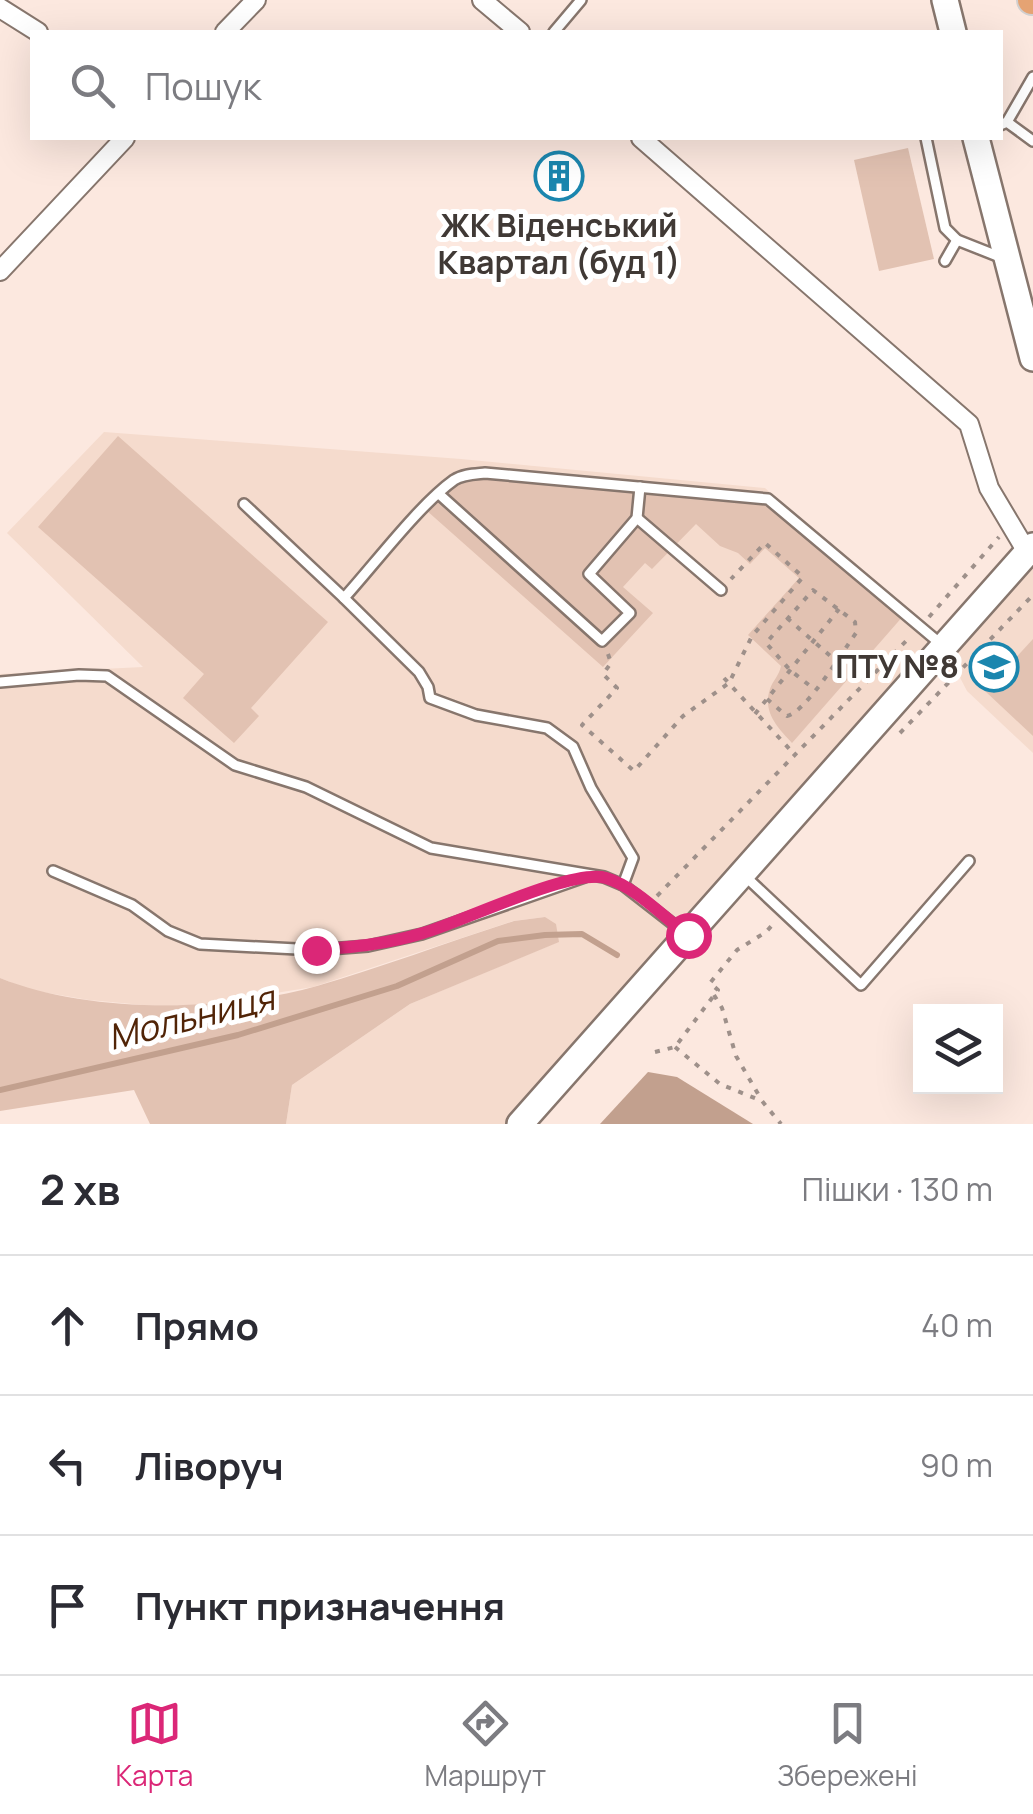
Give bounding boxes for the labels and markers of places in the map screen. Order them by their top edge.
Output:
building icon: ЖК Віденський Квартал (буд 1) [533,150,585,202]
place label: ЖК Віденський Квартал (буд 1) [438,203,681,284]
school or university icon: ПТУ №8 [968,641,1020,693]
place label: ПТУ №8 [835,644,959,688]

